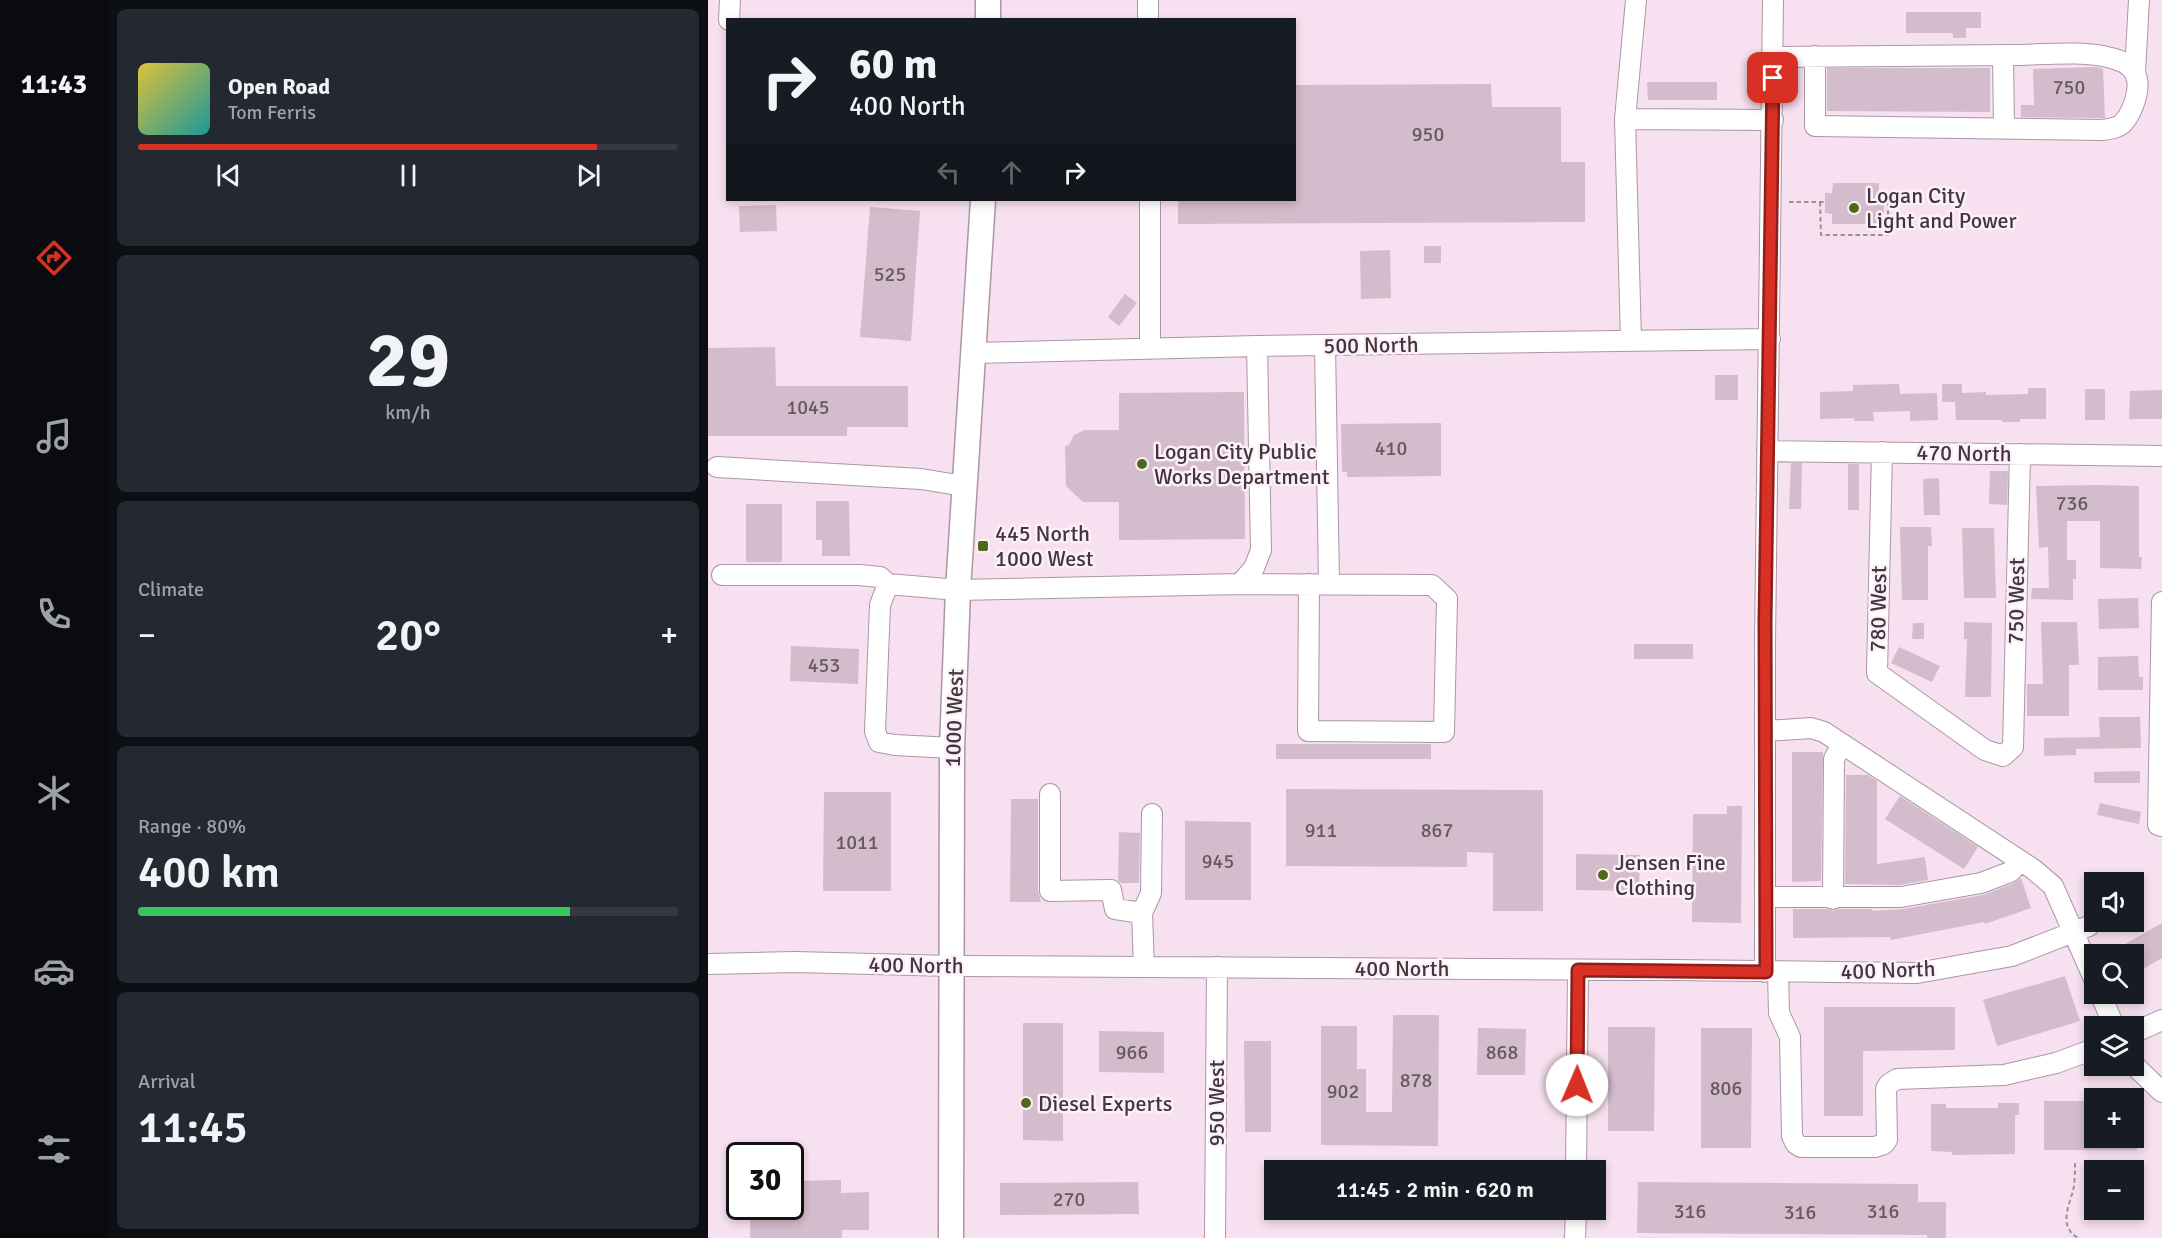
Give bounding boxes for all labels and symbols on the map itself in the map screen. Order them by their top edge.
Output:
pin [1747,52,1798,103]
house number: 750 [2053,75,2085,100]
house number: 950 [1412,122,1444,147]
place label: Logan City Light and Power [1866,182,2017,234]
marker: Logan City Light and Power [1847,201,1861,215]
house number: 525 [874,262,906,287]
street label: 500 North [1323,331,1419,359]
house number: 1045 [786,395,830,420]
house number: 410 [1375,436,1407,461]
place label: Logan City Public Works Department [1154,438,1330,490]
street label: 470 North [1916,439,2012,467]
marker: Logan City Public Works Department [1135,457,1149,471]
house number: 736 [2056,491,2088,516]
place label: 445 North 1000 West [995,520,1094,572]
marker: 445 North 1000 West [976,539,990,553]
street label: 750 West [2002,557,2030,645]
street label: 780 West [1864,565,1892,653]
house number: 453 [808,653,840,678]
street label: 1000 West [939,668,969,768]
house number: 911 [1305,818,1337,843]
house number: 867 [1421,818,1453,843]
house number: 1011 [835,830,879,855]
house number: 945 [1202,849,1234,874]
place label: Jensen Fine Clothing [1615,849,1726,901]
marker: Jensen Fine Clothing [1596,868,1610,882]
street label: 400 North [868,951,964,979]
street label: 400 North [1354,955,1450,982]
street label: 400 North [1840,955,1936,985]
house number: 966 [1116,1040,1148,1065]
house number: 868 [1486,1040,1518,1065]
position arrow [1545,1053,1609,1117]
street label: 950 West [1203,1059,1230,1146]
house number: 878 [1400,1068,1432,1093]
house number: 806 [1710,1076,1742,1101]
house number: 902 [1327,1079,1359,1104]
place label: Diesel Experts [1038,1090,1172,1117]
marker: Diesel Experts [1019,1096,1033,1110]
speed limit sign: 30 [726,1142,804,1220]
house number: 270 [1053,1187,1085,1212]
house number: 316 [1674,1199,1706,1224]
house number: 316 [1867,1199,1899,1224]
house number: 316 [1784,1200,1816,1225]

